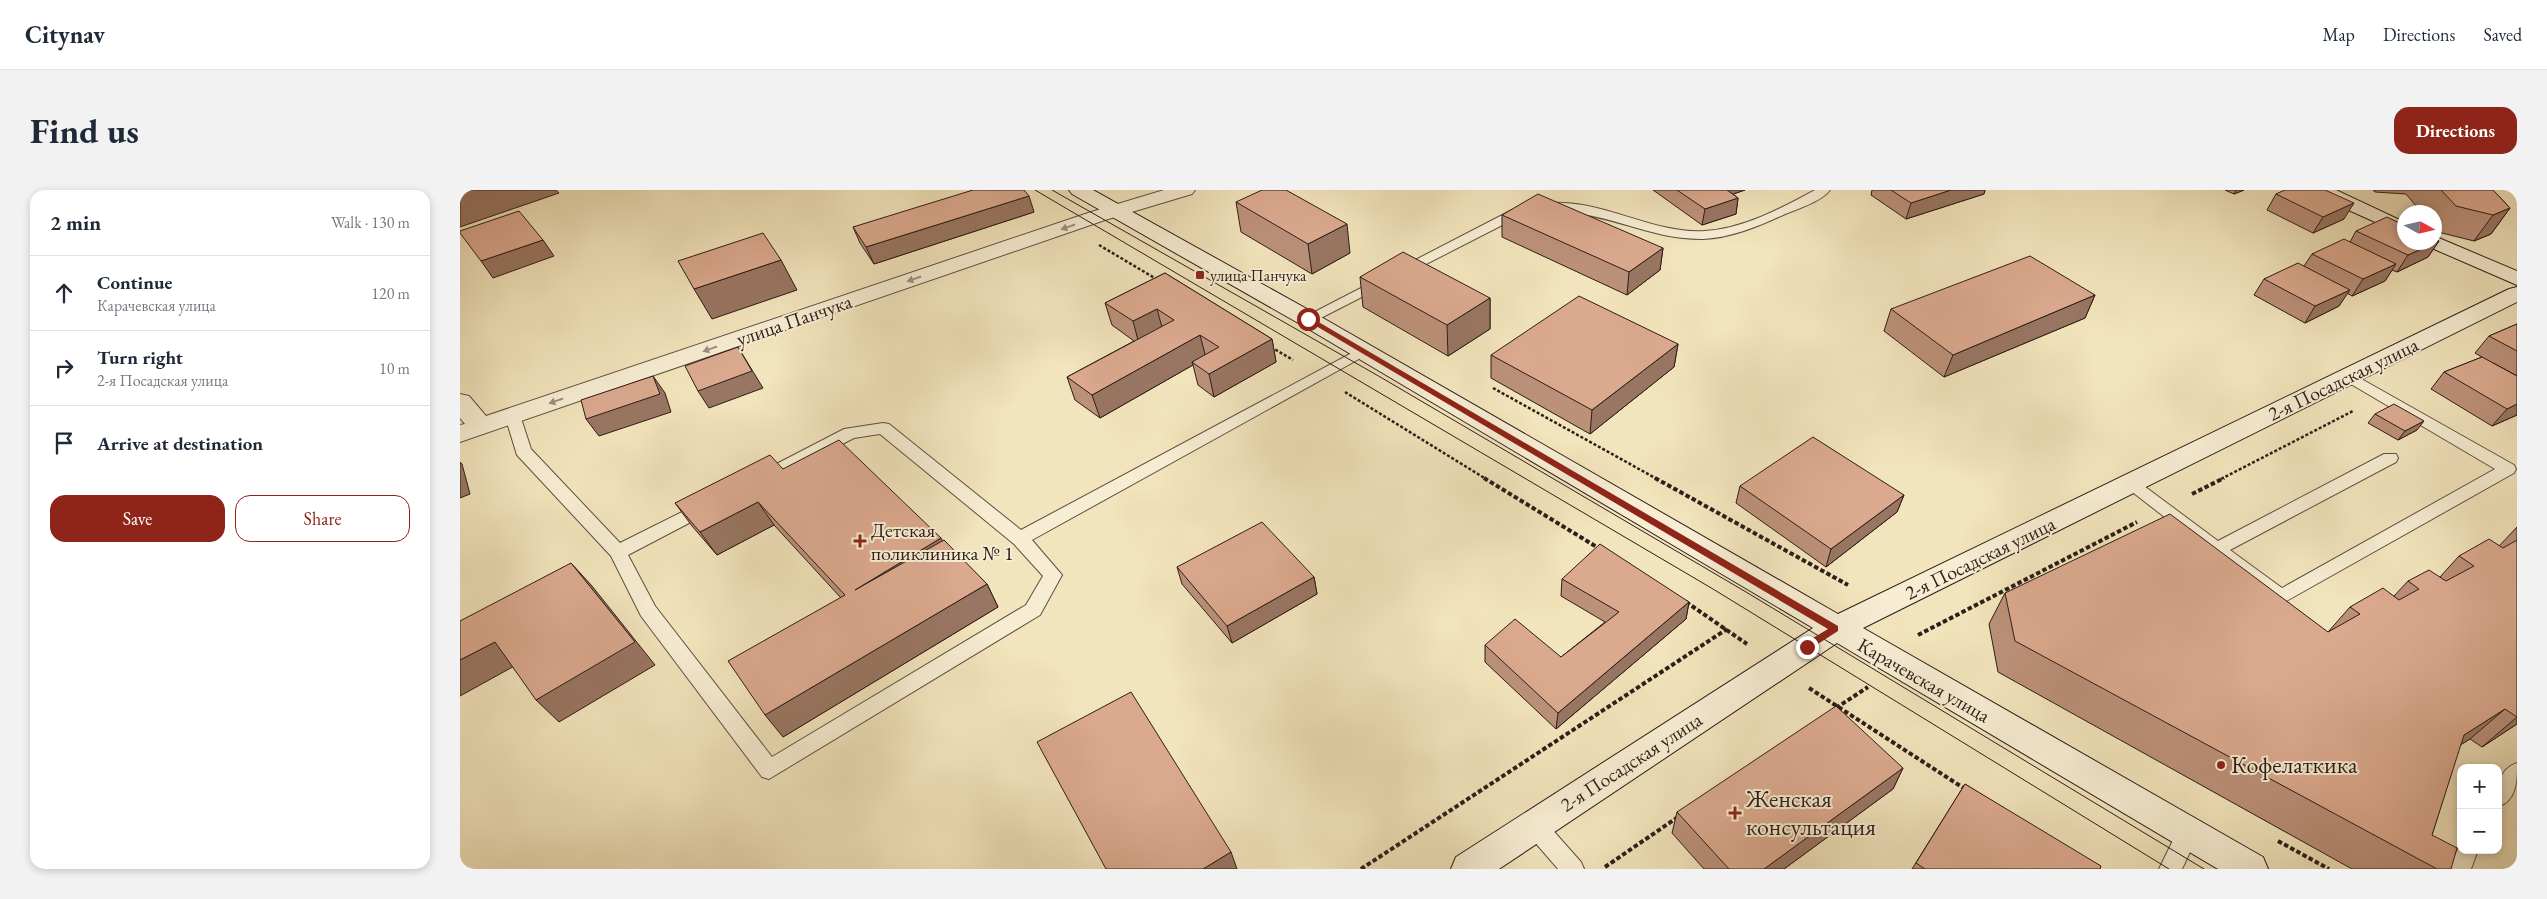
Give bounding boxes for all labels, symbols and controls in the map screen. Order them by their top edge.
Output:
text: Citynav [25,19,105,50]
text: Map [2323,23,2355,46]
text: Directions [2383,23,2455,46]
text: Saved [2483,23,2522,46]
button: Directions [2394,107,2517,154]
text: Find us [30,108,139,153]
north arrow [2397,205,2442,250]
text: 2 min [50,209,101,236]
text: Walk · 130 m [331,212,410,233]
one-way arrow [1060,224,1075,231]
place label: улица Панчука [1210,265,1307,286]
marker: улица Панчука [1194,269,1206,281]
text: Continue [97,270,172,295]
one-way arrow [906,276,921,283]
icon: ahead [50,279,78,307]
text: 120 m [371,283,410,304]
street label: улица Панчука [733,288,855,352]
text: Карачевская улица [97,295,216,316]
route start [1297,308,1320,331]
street label: 2-я Посадская улица [2264,331,2422,427]
text: Turn right [97,345,183,370]
one-way arrow [703,345,718,353]
icon: right [50,354,78,382]
text: 10 m [379,358,410,379]
text: 2-я Посадская улица [97,370,228,391]
one-way arrow [549,398,564,405]
icon: arrive [50,429,78,457]
text: Arrive at destination [97,431,263,456]
button: Save [50,495,225,542]
button: Share [235,495,410,542]
street label: 2-я Посадская улица [1901,510,2059,606]
place label: Детская поликлиника № 1 [871,517,1014,566]
marker: Детская поликлиника № 1 [853,534,867,548]
street label: Карачевская улица [1853,632,1995,728]
route end [1796,636,1819,659]
street label: 2-я Посадская улица [1555,706,1707,818]
place label: Кофелаткика [2231,749,2358,780]
marker: Кофелаткика [2215,759,2227,771]
map controls [2457,764,2502,854]
button: + [2457,764,2502,809]
place label: Женская консультация [1745,783,1876,842]
marker: Женская консультация [1728,806,1742,820]
button: − [2457,809,2502,854]

